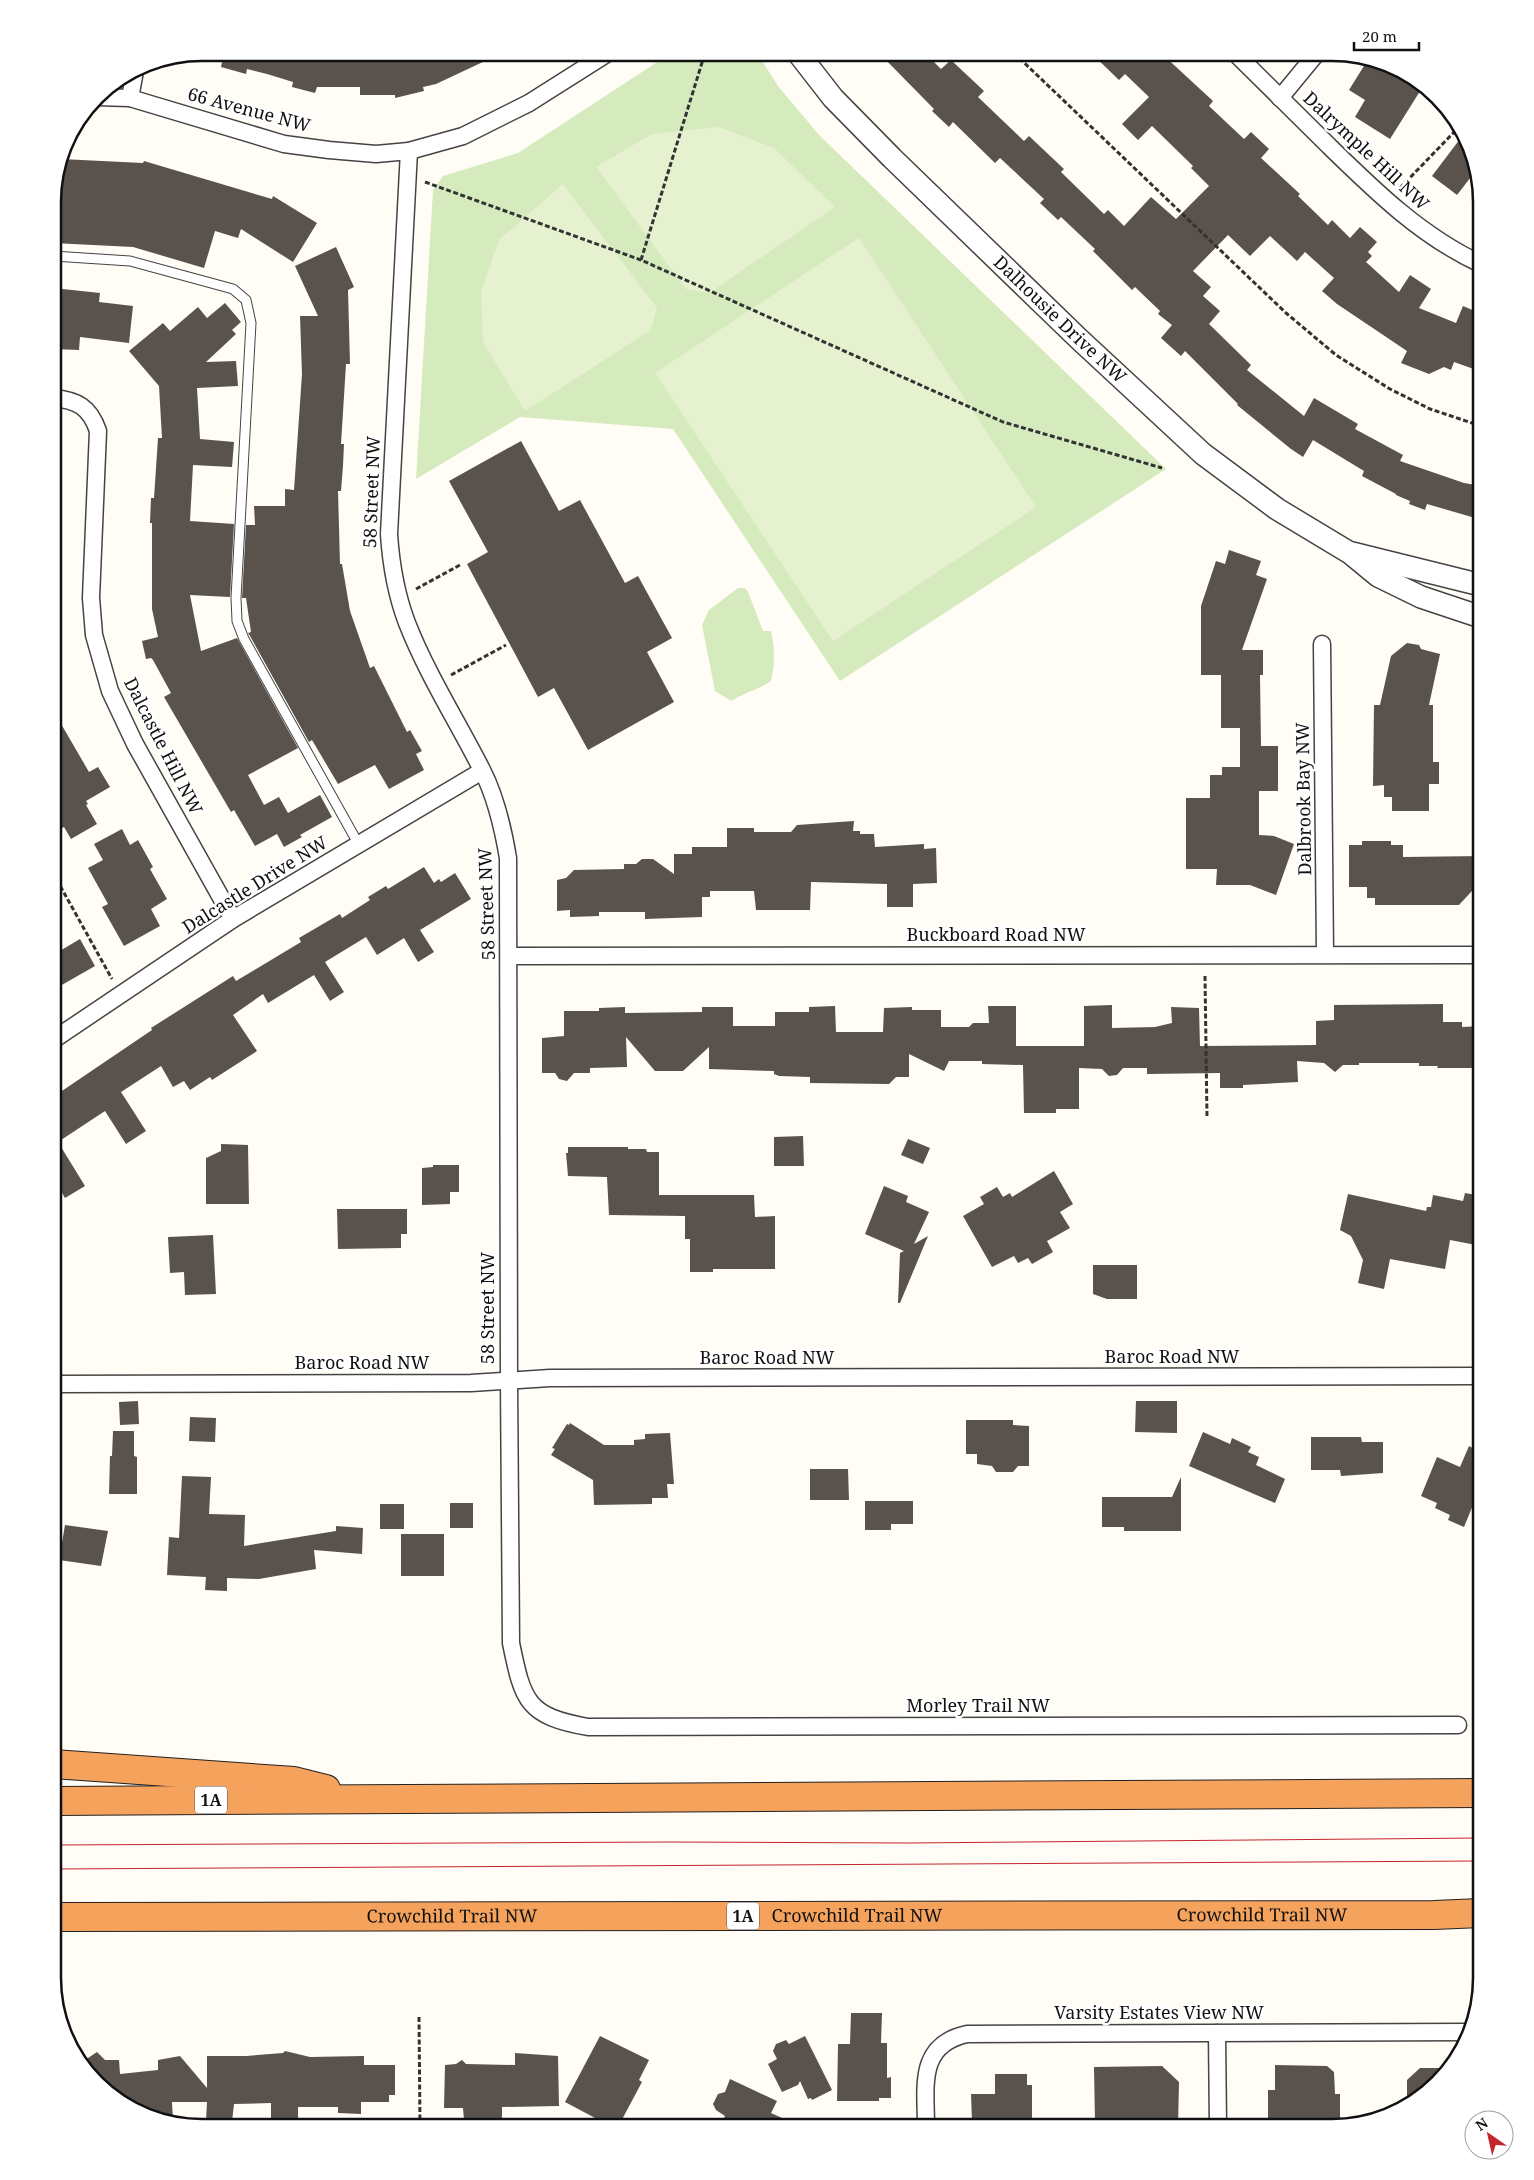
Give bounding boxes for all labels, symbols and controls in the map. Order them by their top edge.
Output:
scale bar [1354,20,1419,52]
text: 20 m [1362,26,1397,46]
street label: 66 Avenue NW [185,81,314,137]
street label: Dalrymple Hill NW [1299,86,1435,215]
street label: Dalhousie Drive NW [989,250,1132,388]
street label: 58 Street NW [357,435,385,548]
street label: Dalcastle Hill NW [119,673,209,818]
street label: Dalbrook Bay NW [1290,722,1316,876]
street label: Dalcastle Drive NW [177,830,332,939]
street label: 58 Street NW [472,847,500,961]
street label: Buckboard Road NW [906,922,1086,946]
street label: 58 Street NW [475,1252,499,1364]
street label: Baroc Road NW [1105,1344,1240,1368]
street label: Baroc Road NW [700,1345,835,1369]
street label: Baroc Road NW [295,1350,430,1374]
street label: Morley Trail NW [906,1693,1050,1717]
road number: 1A [195,1786,227,1814]
road number: 1A [727,1902,759,1930]
street label: Crowchild Trail NW [1177,1902,1348,1926]
street label: Crowchild Trail NW [367,1903,538,1928]
street label: Crowchild Trail NW [772,1903,943,1927]
street label: Varsity Estates View NW [1054,2000,1264,2024]
north arrow [1464,2110,1514,2160]
text: N [1472,2113,1491,2135]

